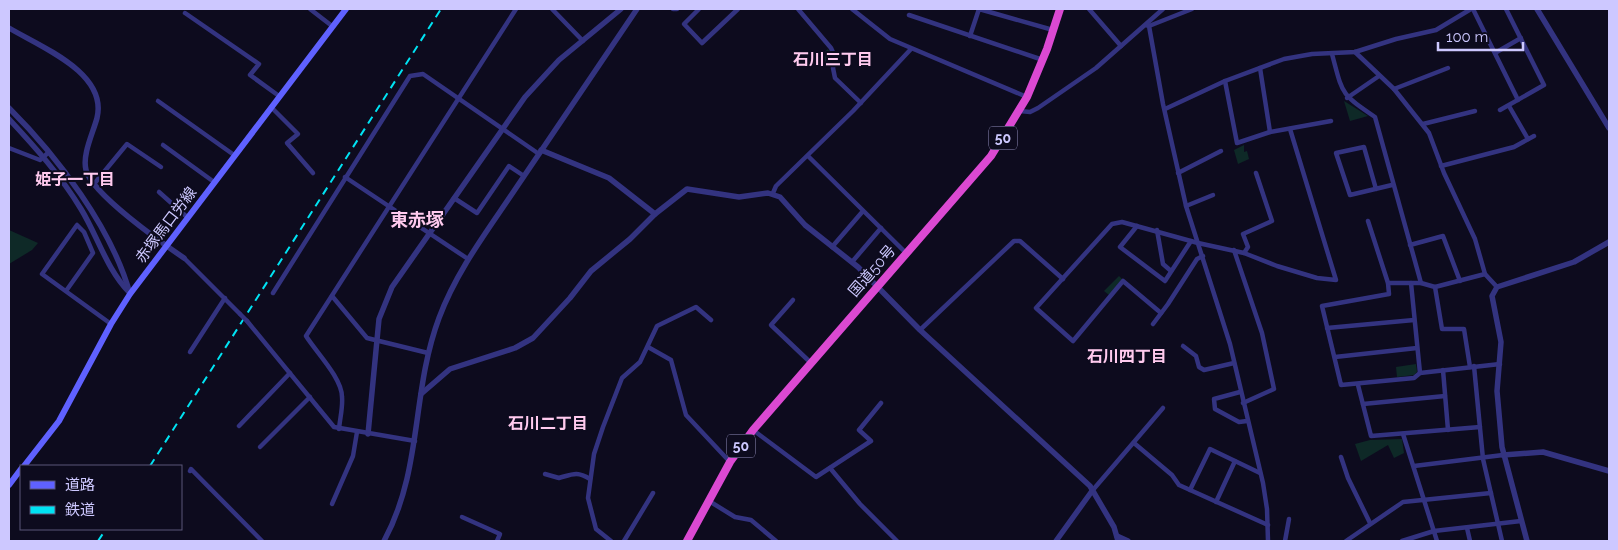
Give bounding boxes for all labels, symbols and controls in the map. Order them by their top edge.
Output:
scale bar [1438,20,1523,52]
text: 100 m [1446,28,1488,46]
district label: 石川三丁目 [793,50,873,69]
road number: 50 [989,126,1017,150]
district label: 姫子一丁目 [35,170,115,189]
street label: 赤塚馬口労線 [132,184,200,266]
district label: 東赤塚 [390,209,444,230]
street label: 国道50号 [845,242,899,300]
district label: 石川四丁目 [1087,347,1167,366]
district label: 石川二丁目 [508,414,588,433]
road number: 50 [727,434,755,458]
legend [20,465,182,530]
text: 道路 [65,476,95,494]
text: 鉄道 [65,501,95,519]

